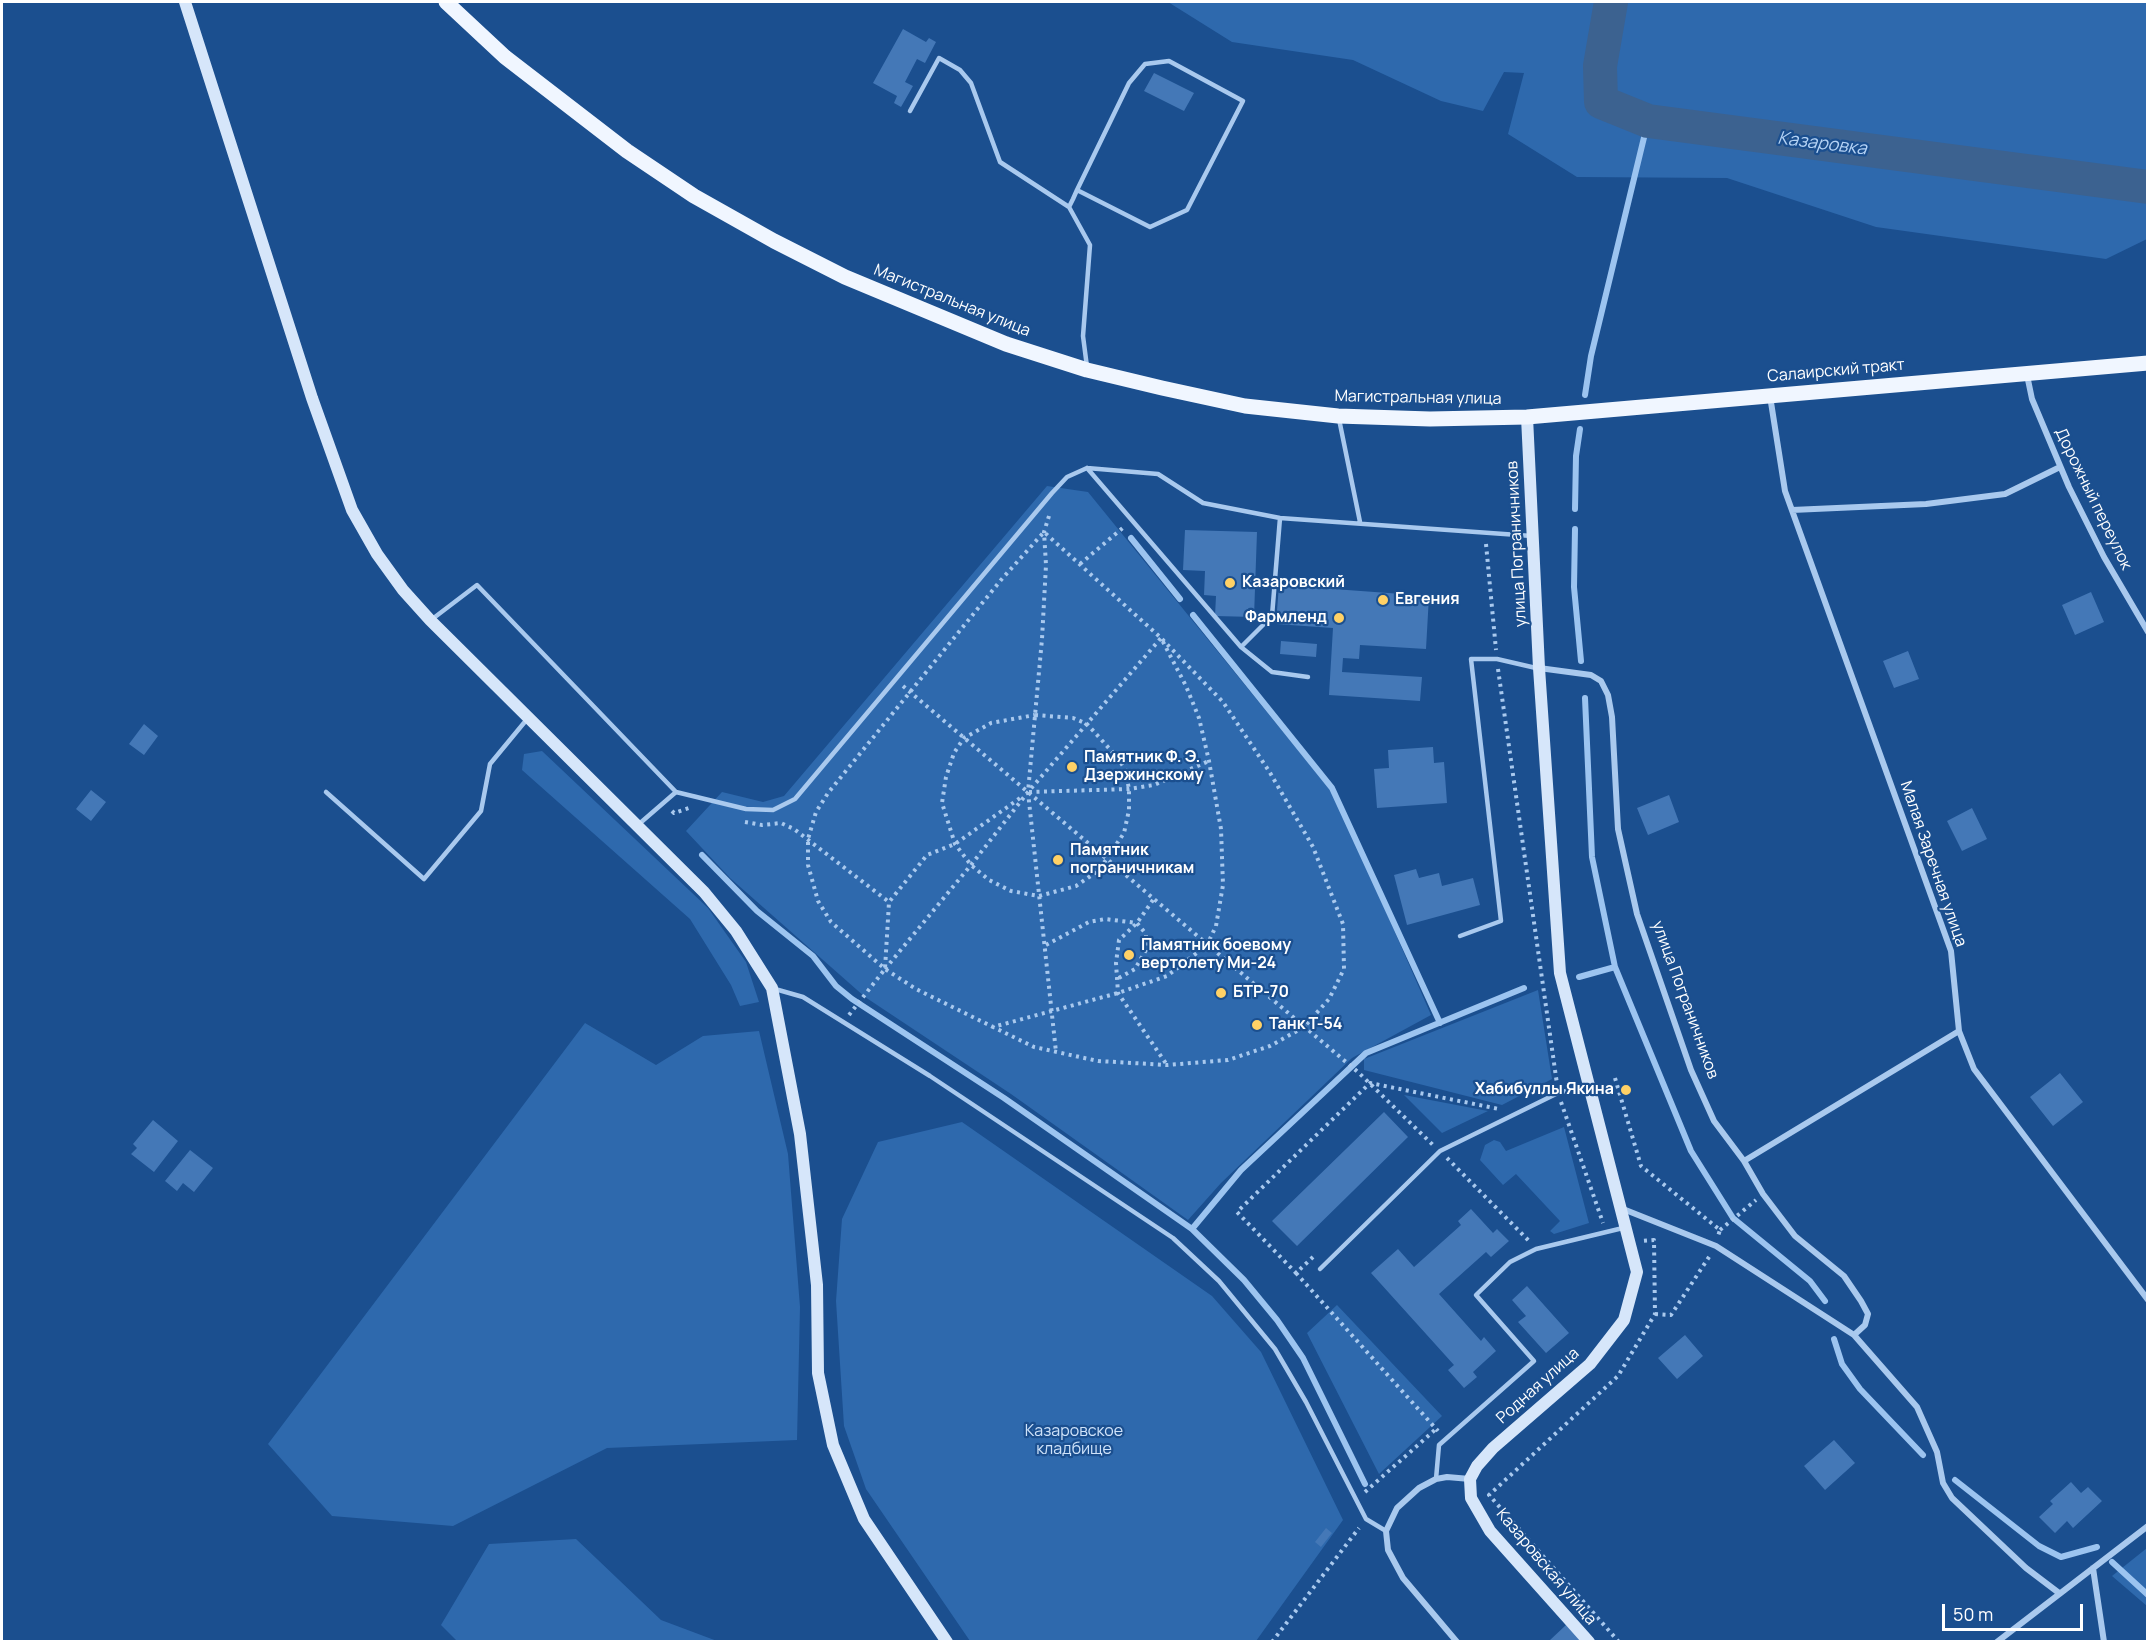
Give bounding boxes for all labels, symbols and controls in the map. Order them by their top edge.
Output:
water label: Казаровка [1776,128,1868,160]
street label: Магистральная улица [871,261,1033,341]
street label: Салаирский тракт [1767,355,1905,387]
street label: Магистральная улица [1334,387,1502,409]
street label: Дорожный переулок [2050,425,2136,573]
street label: улица Пограничников [1503,460,1531,628]
place label: Казаровский [1242,573,1345,593]
marker: Казаровский [1223,576,1237,590]
place label: Евгения [1395,590,1460,610]
marker: Евгения [1376,593,1390,607]
place label: Фармленд [1245,608,1327,628]
marker: Фармленд [1332,611,1346,625]
place label: Памятник Ф. Э. Дзержинскому [1084,748,1204,786]
marker: Памятник Ф. Э. Дзержинскому [1065,760,1079,774]
street label: Малая Заречная улица [1896,779,1970,949]
place label: Памятник пограничникам [1070,841,1194,879]
marker: Памятник пограничникам [1051,853,1065,867]
street label: улица Пограничников [1648,919,1722,1081]
place label: Памятник боевому вертолету Ми-24 [1141,936,1291,974]
marker: Памятник боевому вертолету Ми-24 [1122,948,1136,962]
place label: БТР-70 [1233,983,1289,1003]
marker: БТР-70 [1214,986,1228,1000]
place label: Танк Т-54 [1269,1015,1343,1035]
marker: Танк Т-54 [1250,1018,1264,1032]
place label: Хабибуллы Якина [1475,1080,1614,1100]
marker: Хабибуллы Якина [1619,1083,1633,1097]
street label: Родная улица [1493,1344,1583,1428]
park label: Казаровское кладбище [1025,1422,1123,1460]
street label: Казаровская улица [1492,1505,1600,1629]
scale bar [1945,1592,2086,1630]
text: 50 m [1953,1602,1993,1626]

